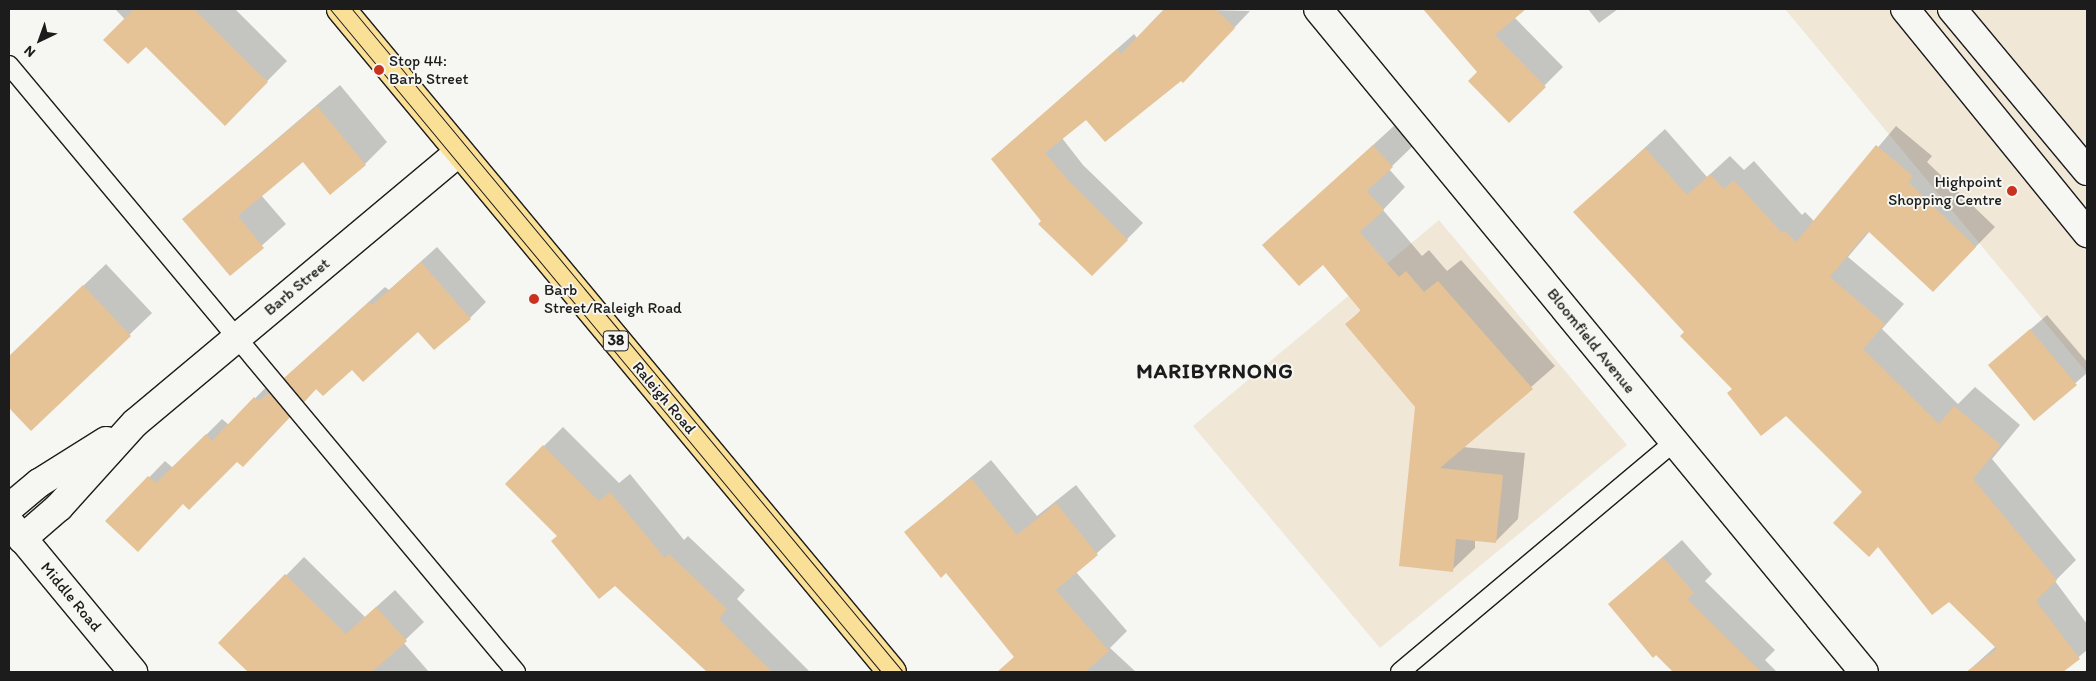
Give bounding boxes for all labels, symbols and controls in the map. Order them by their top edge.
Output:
north arrow [15,15,65,65]
text: N [20,42,39,61]
place label: Stop 44: Barb Street [389,51,468,89]
marker: Stop 44: Barb Street [373,64,385,76]
place label: Highpoint Shopping Centre [1888,172,2002,210]
marker: Highpoint Shopping Centre [2006,185,2018,197]
street label: Barb Street [260,254,334,320]
place label: Barb Street/Raleigh Road [544,280,682,318]
street label: Bloomfield Avenue [1543,285,1639,397]
marker: Barb Street/Raleigh Road [528,293,540,305]
road number: 38 [602,328,630,354]
street label: Raleigh Road [628,358,700,438]
district label: MARIBYRNONG [1136,358,1294,384]
street label: Middle Road [37,559,105,635]

